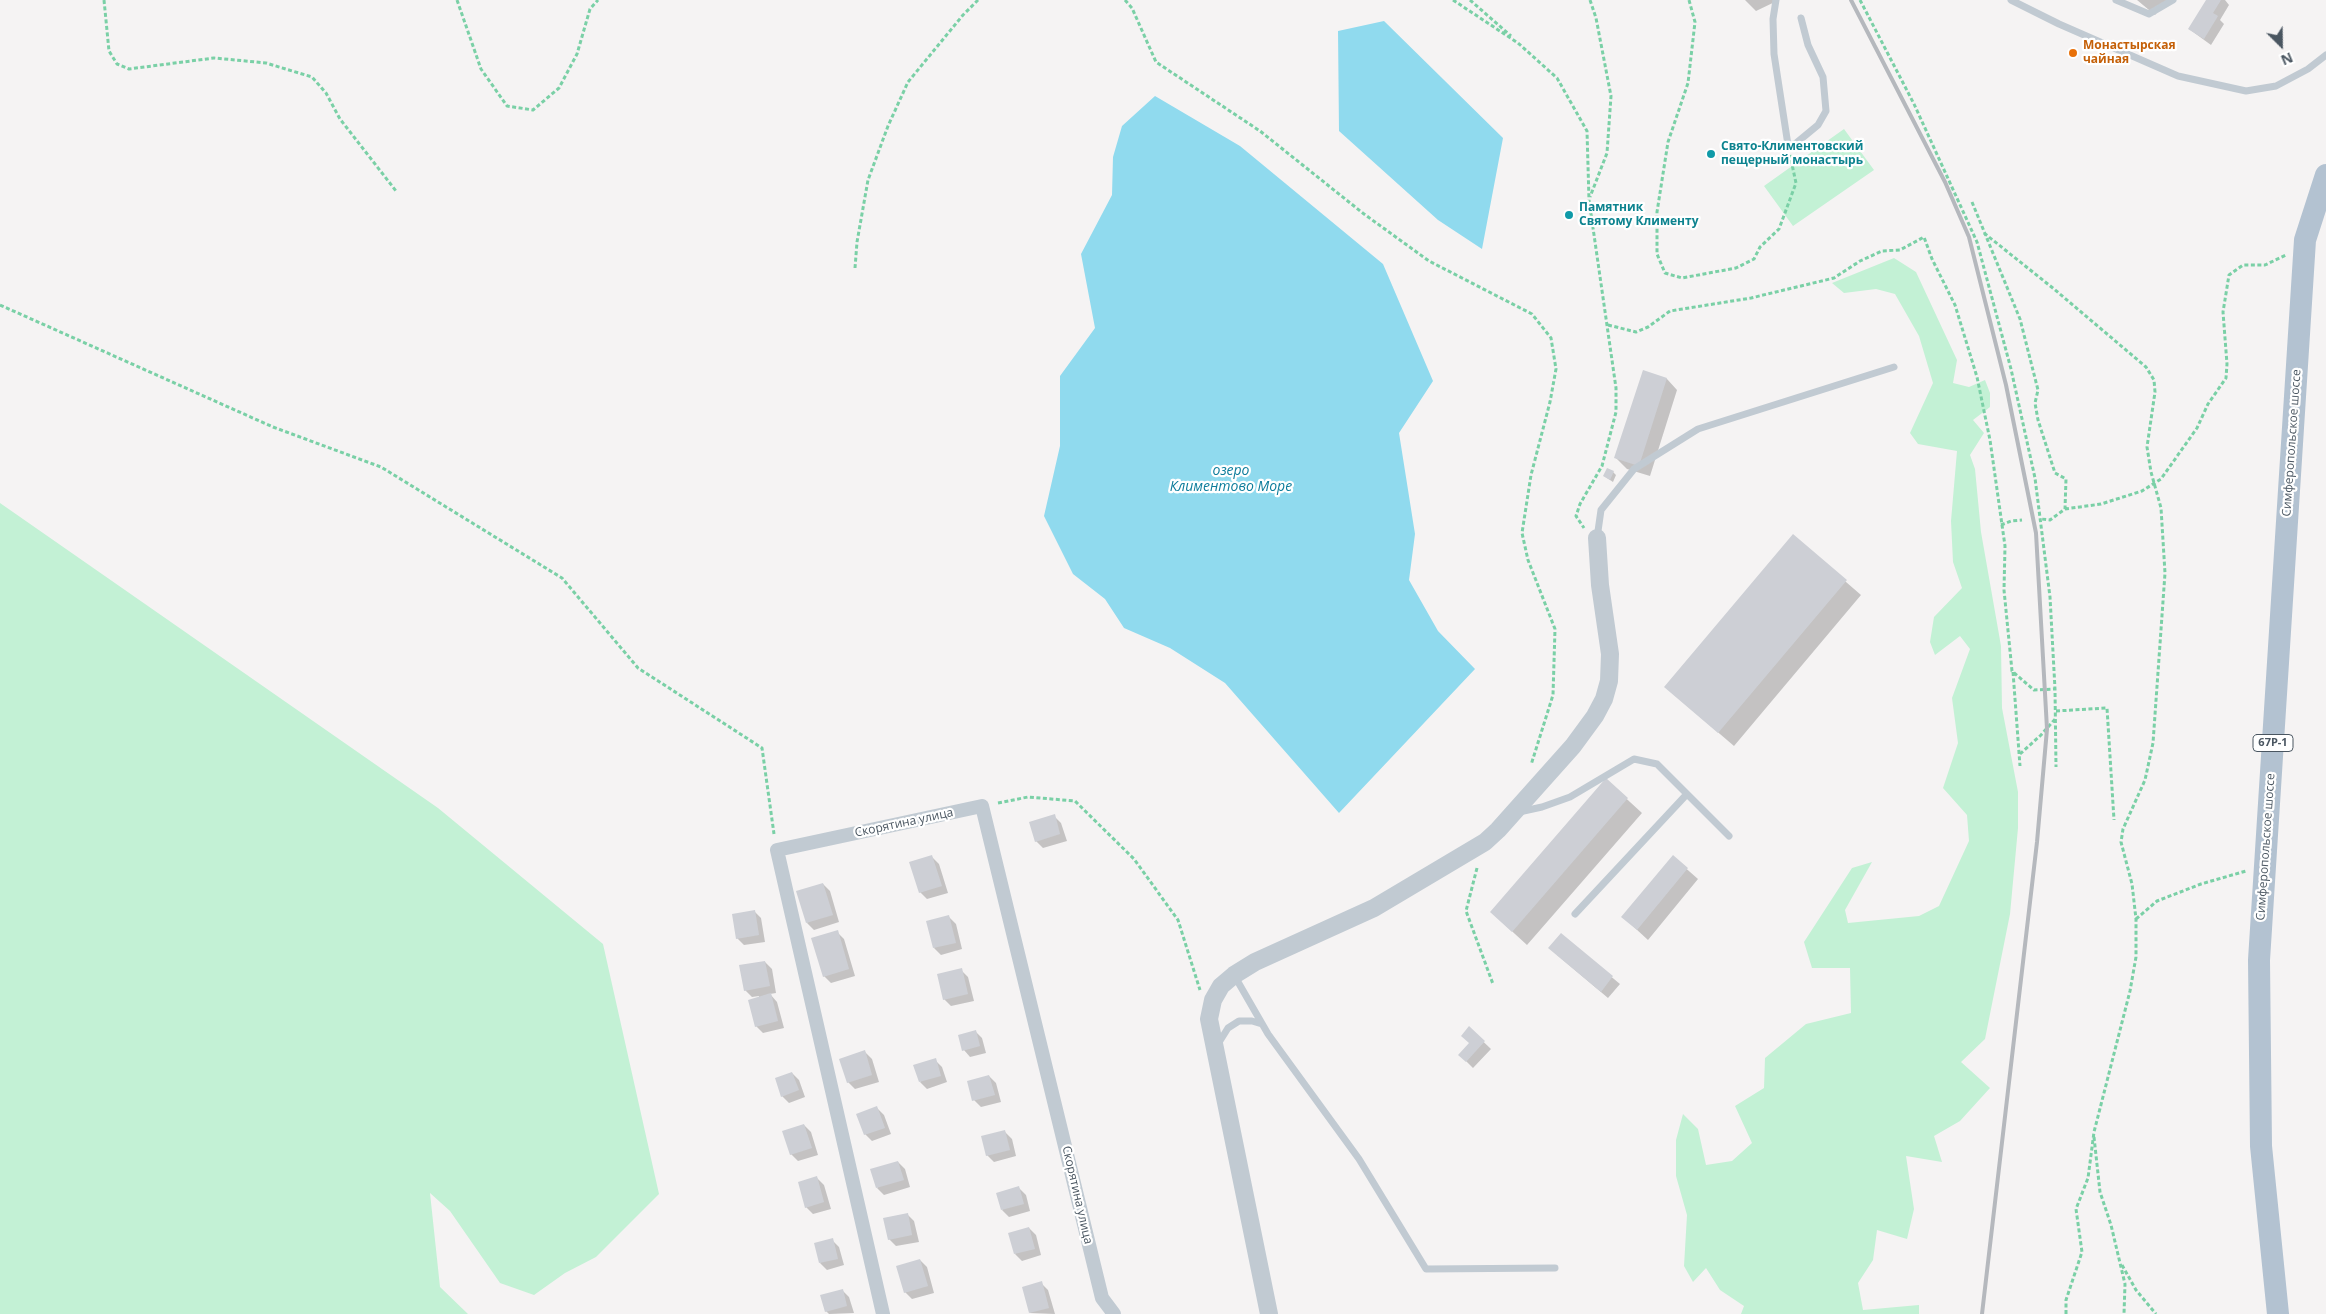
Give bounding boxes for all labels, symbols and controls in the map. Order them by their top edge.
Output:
north arrow [2256,20,2306,70]
place label: Монастырская чайная [2083,39,2176,67]
marker: Монастырская чайная [2067,47,2079,59]
text: N [2278,48,2296,70]
place label: Свято-Климентовский пещерный монастырь [1721,140,1863,168]
marker: Свято-Климентовский пещерный монастырь [1705,148,1717,160]
place label: Памятник Святому Клименту [1579,201,1699,229]
marker: Памятник Святому Клименту [1563,209,1575,221]
street label: Симферопольское шоссе [2280,369,2304,517]
water label: озеро Климентово Море [1170,463,1292,496]
road number: 67Р-1 [2253,734,2293,751]
street label: Симферопольское шоссе [2254,773,2278,921]
street label: Скорятина улица [853,806,955,840]
street label: Скорятина улица [1059,1145,1095,1245]

